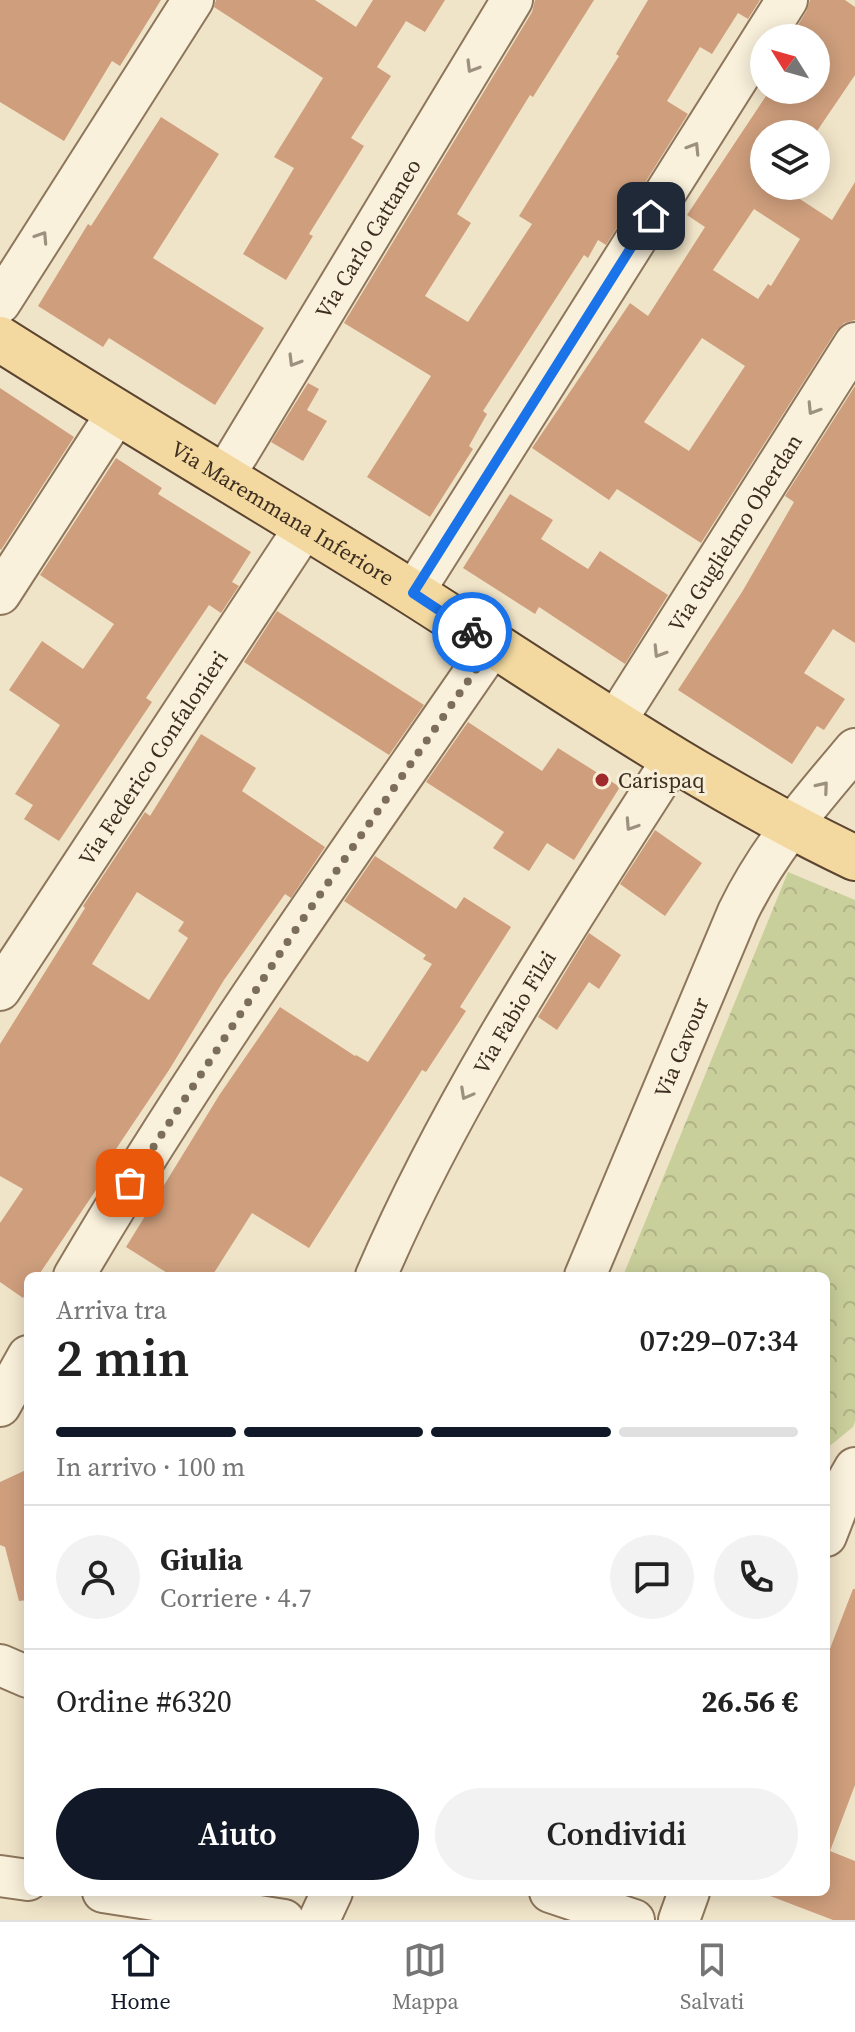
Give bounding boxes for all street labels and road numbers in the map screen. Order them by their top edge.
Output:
street label: Via Carlo Cattaneo [308,153,428,324]
street label: Via Guglielmo Oberdan [661,428,809,638]
street label: Via Maremmana Inferiore [165,433,400,593]
street label: Via Federico Confalonieri [71,645,235,871]
street label: Via Fabio Filzi [466,945,563,1079]
street label: Via Cavour [647,992,716,1102]

